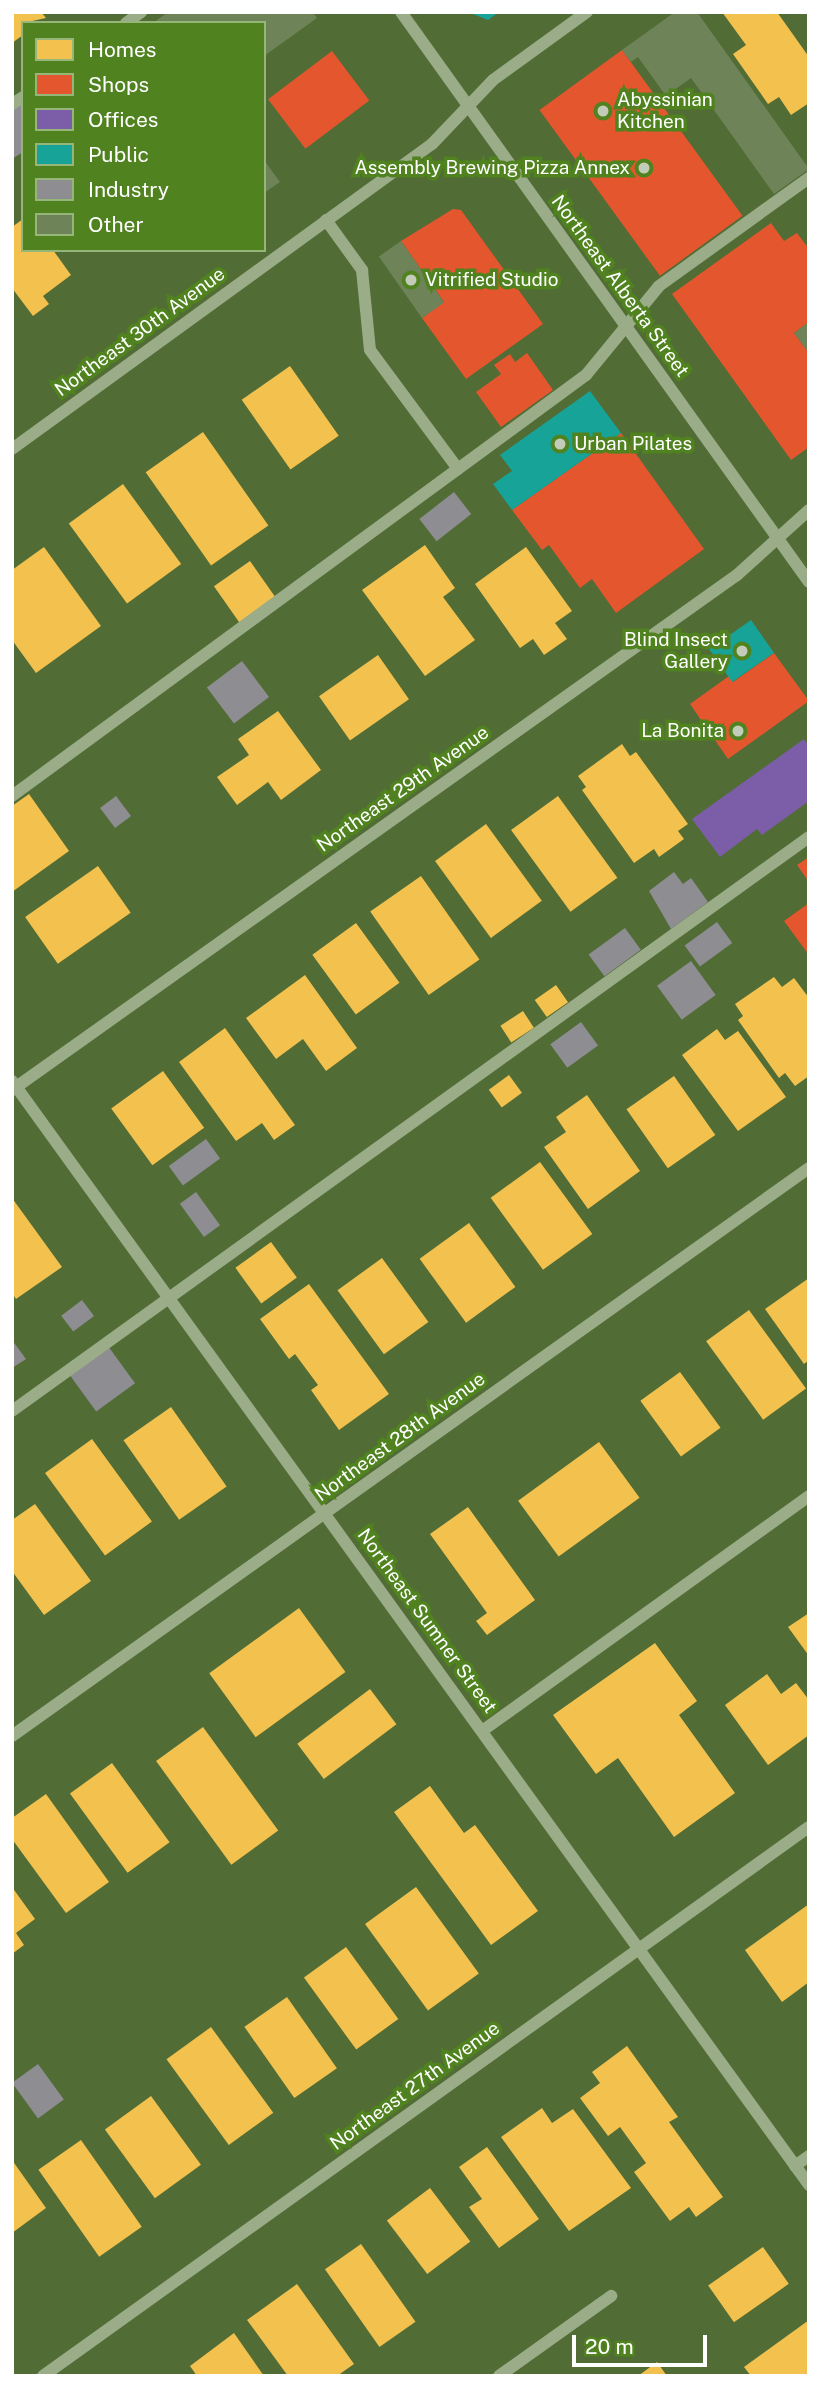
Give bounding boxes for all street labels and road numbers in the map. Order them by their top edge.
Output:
street label: Northeast Alberta Street [546,191,694,381]
street label: Northeast 30th Avenue [51,263,229,401]
street label: Northeast 29th Avenue [313,721,493,857]
street label: Northeast 28th Avenue [310,1368,490,1506]
street label: Northeast Sumner Street [352,1524,502,1718]
street label: Northeast 27th Avenue [326,2017,504,2155]

